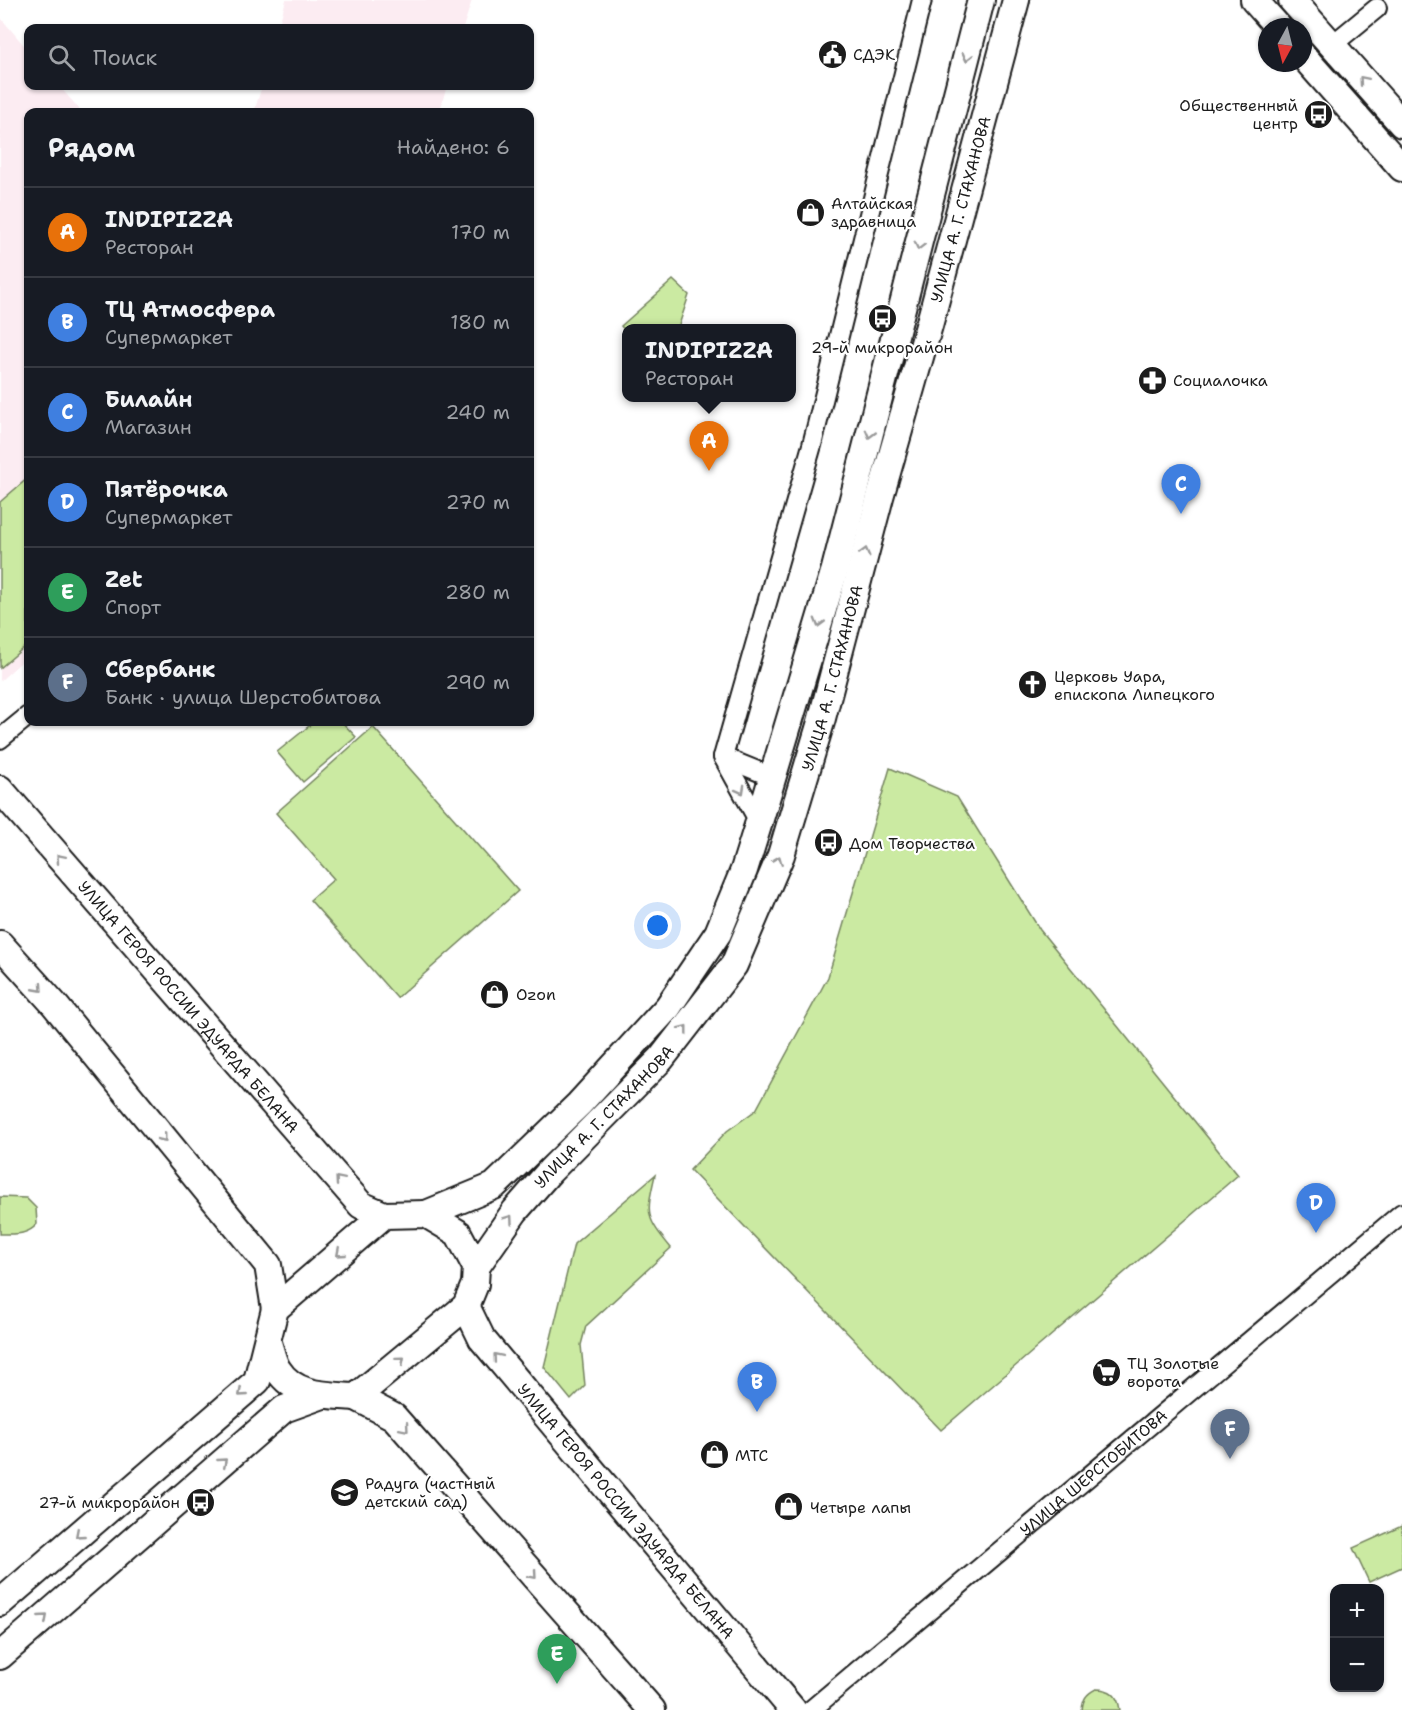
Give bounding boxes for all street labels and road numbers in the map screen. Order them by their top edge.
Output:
street label: УЛИЦА А. Г. СТАХАНОВА [926,114,996,305]
street label: УЛИЦА А. Г. СТАХАНОВА [797,583,867,774]
street label: УЛИЦА ГЕРОЯ РОССИИ ЭДУАРДА БЕЛАНА [73,876,303,1137]
street label: УЛИЦА А. Г. СТАХАНОВА [530,1041,679,1193]
street label: УЛИЦА ГЕРОЯ РОССИИ ЭДУАРДА БЕЛАНА [513,1379,739,1643]
street label: УЛИЦА ШЕРСТОБИТОВА [1016,1405,1172,1541]

